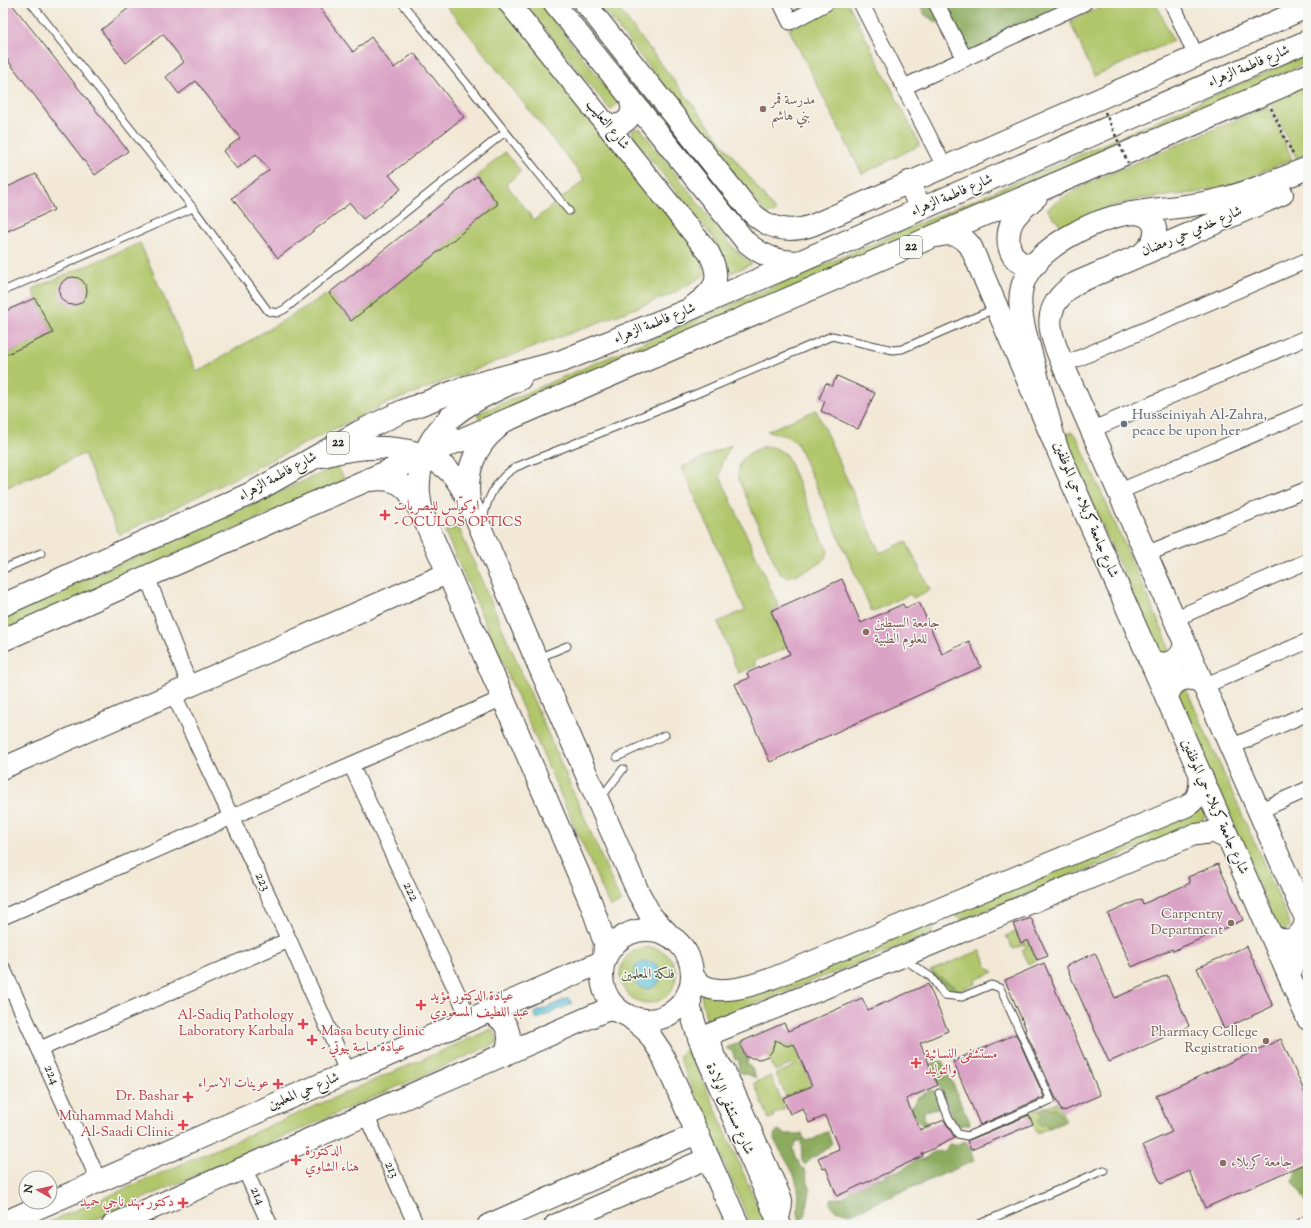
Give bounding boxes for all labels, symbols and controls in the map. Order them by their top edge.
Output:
street label: شارع فاطمة الزهراء [1205,41,1293,93]
place label: مدرسة قمر بني هاشم [769,91,815,129]
street label: شارع التعليب [580,95,634,155]
marker: مدرسة قمر بني هاشم [758,104,768,114]
street label: شارع فاطمة الزهراء [908,170,996,222]
street label: شارع خدمي حي رمضان [1138,202,1246,262]
road number: 22 [900,236,922,258]
street label: شارع فاطمة الزهراء [611,298,699,350]
place label: Husseiniyah Al-Zahra, peace be upon her [1132,406,1267,442]
marker: Husseiniyah Al-Zahra, peace be upon her [1119,419,1129,429]
road number: 22 [327,432,349,454]
street label: شارع جامعة كربلاء حي الموظفين [1047,439,1123,581]
street label: شارع فاطمة الزهراء [235,447,321,507]
place label: اوكوّلس للبصريات - OCULOS OPTICS [394,495,522,533]
marker: اوكوّلس للبصريات - OCULOS OPTICS [379,509,391,521]
place label: جامعة السبطين للعلوم الطبية [874,614,940,651]
marker: جامعة السبطين للعلوم الطبية [861,627,871,637]
street label: شارع جامعة كربلاء حي الموظفين [1175,736,1253,878]
street label: 223 [249,869,275,895]
street label: 222 [397,879,423,906]
place label: Carpentry Department [1151,905,1223,941]
marker: Carpentry Department [1226,918,1236,928]
park label: فلكة المعلمين [621,965,675,985]
place label: عيادة الدكتور مؤيد عبد اللطيف المسعودي [430,987,529,1023]
marker: عيادة الدكتور مؤيد عبد اللطيف المسعودي [415,999,427,1011]
place label: Al-Sadiq Pathology Laboratory Karbala [177,1006,295,1042]
marker: Al-Sadiq Pathology Laboratory Karbala [297,1018,309,1030]
place label: Masa beuty clinic - عيادة مـاسة بيوتي [321,1022,425,1058]
place label: Pharmacy College Registration [1151,1023,1258,1059]
marker: Masa beuty clinic - عيادة مـاسة بيوتي [306,1034,318,1046]
marker: Pharmacy College Registration [1261,1036,1271,1046]
place label: مستشفى النسائية والتوليد [925,1045,997,1081]
marker: مستشفى النسائية والتوليد [910,1057,922,1069]
street label: شارع مستشفى الولادة [700,1060,758,1158]
street label: 224 [38,1062,64,1088]
street label: شارع حي المعلمين [265,1068,343,1116]
place label: عوينات الاسراء [198,1074,269,1094]
marker: عوينات الاسراء [272,1078,284,1090]
place label: Dr. Bashar [116,1087,180,1107]
marker: Dr. Bashar [182,1091,194,1103]
place label: Muhammad Mahdi Al-Saadi Clinic [59,1107,174,1143]
marker: Muhammad Mahdi Al-Saadi Clinic [177,1119,189,1131]
place label: الدكتورة هناء الشاوي [305,1142,359,1178]
place label: جامعة كربلاء [1231,1153,1292,1173]
marker: الدكتورة هناء الشاوي [290,1154,302,1166]
street label: 213 [378,1158,404,1182]
marker: جامعة كربلاء [1218,1158,1228,1168]
north arrow [18,1170,58,1210]
text: N [20,1183,38,1195]
street label: 214 [244,1183,270,1209]
place label: دكتور مهند ناجي حميد [80,1193,174,1213]
marker: دكتور مهند ناجي حميد [177,1197,189,1209]

